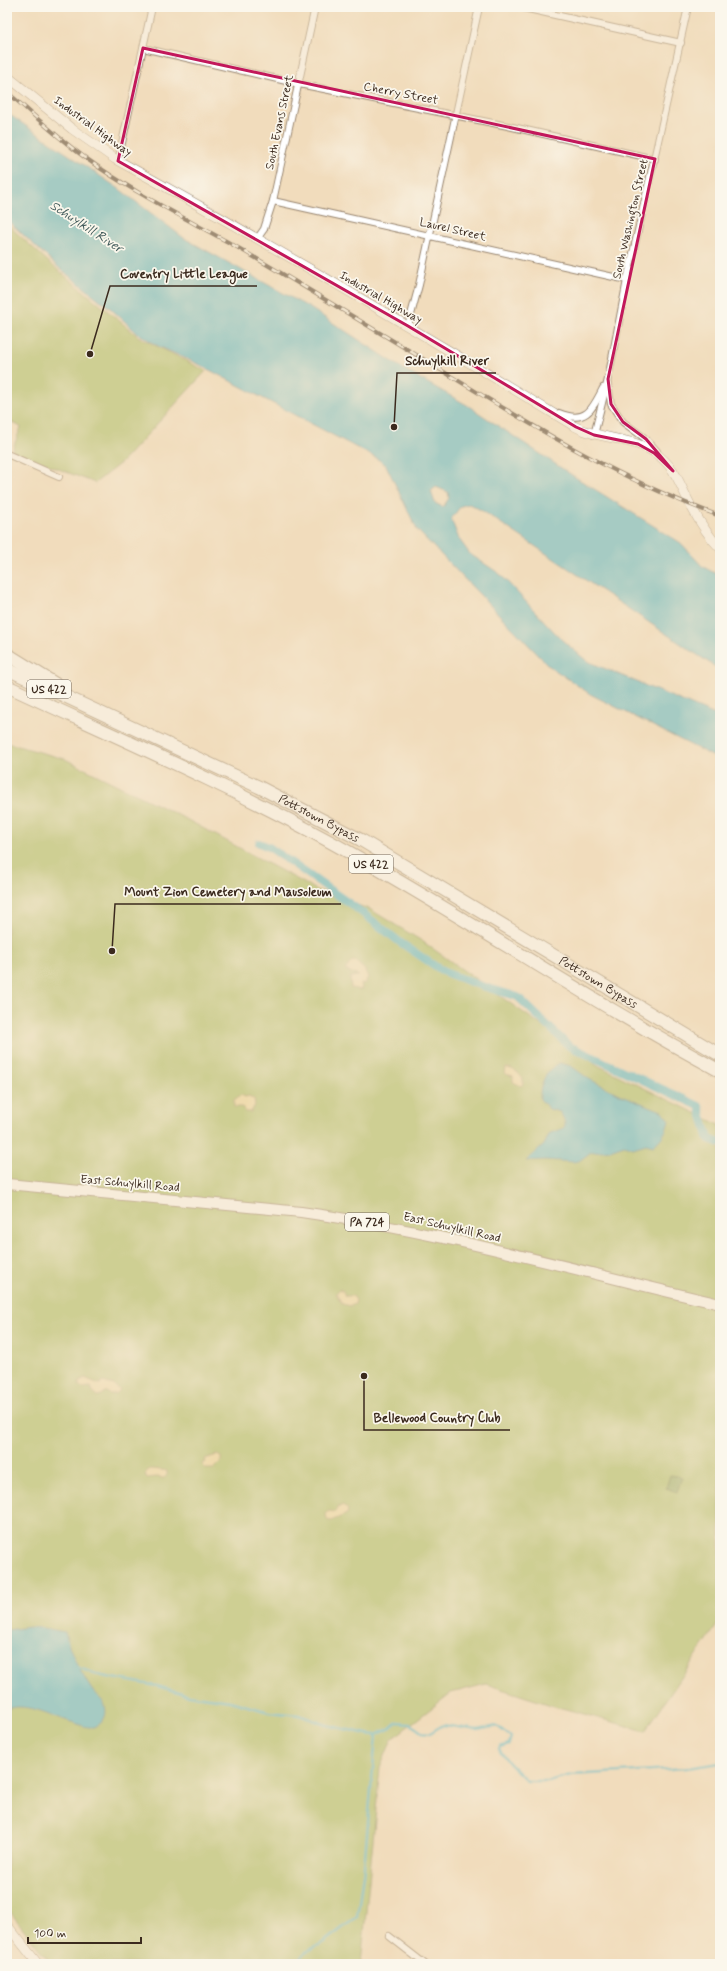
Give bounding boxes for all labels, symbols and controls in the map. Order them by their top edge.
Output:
street label: South Evans Street [262,73,298,171]
street label: Cherry Street [362,79,440,109]
street label: Industrial Highway [50,93,135,161]
street label: South Washington Street [609,157,654,281]
water label: Schuylkill River [46,197,127,258]
street label: Laurel Street [418,215,488,245]
callout: Coventry Little League [110,261,257,286]
text: Coventry Little League [120,266,248,285]
street label: Industrial Highway [336,268,425,328]
callout: Schuylkill River [397,348,496,373]
text: Schuylkill River [405,353,489,370]
road number: US 422 [27,680,71,698]
street label: Pottstown Bypass [276,792,362,847]
road number: US 422 [349,855,393,873]
callout: Mount Zion Cemetery and Mausoleum [115,879,341,904]
text: Mount Zion Cemetery and Mausoleum [124,884,332,901]
street label: Pottstown Bypass [556,953,641,1013]
street label: East Schuylkill Road [80,1172,180,1196]
street label: East Schuylkill Road [402,1209,502,1247]
road number: PA 724 [345,1213,389,1231]
callout: Bellewood Country Club [364,1405,510,1430]
text: Bellewood Country Club [374,1410,501,1427]
scale bar [28,1919,141,1945]
text: 100 m [34,1926,66,1942]

